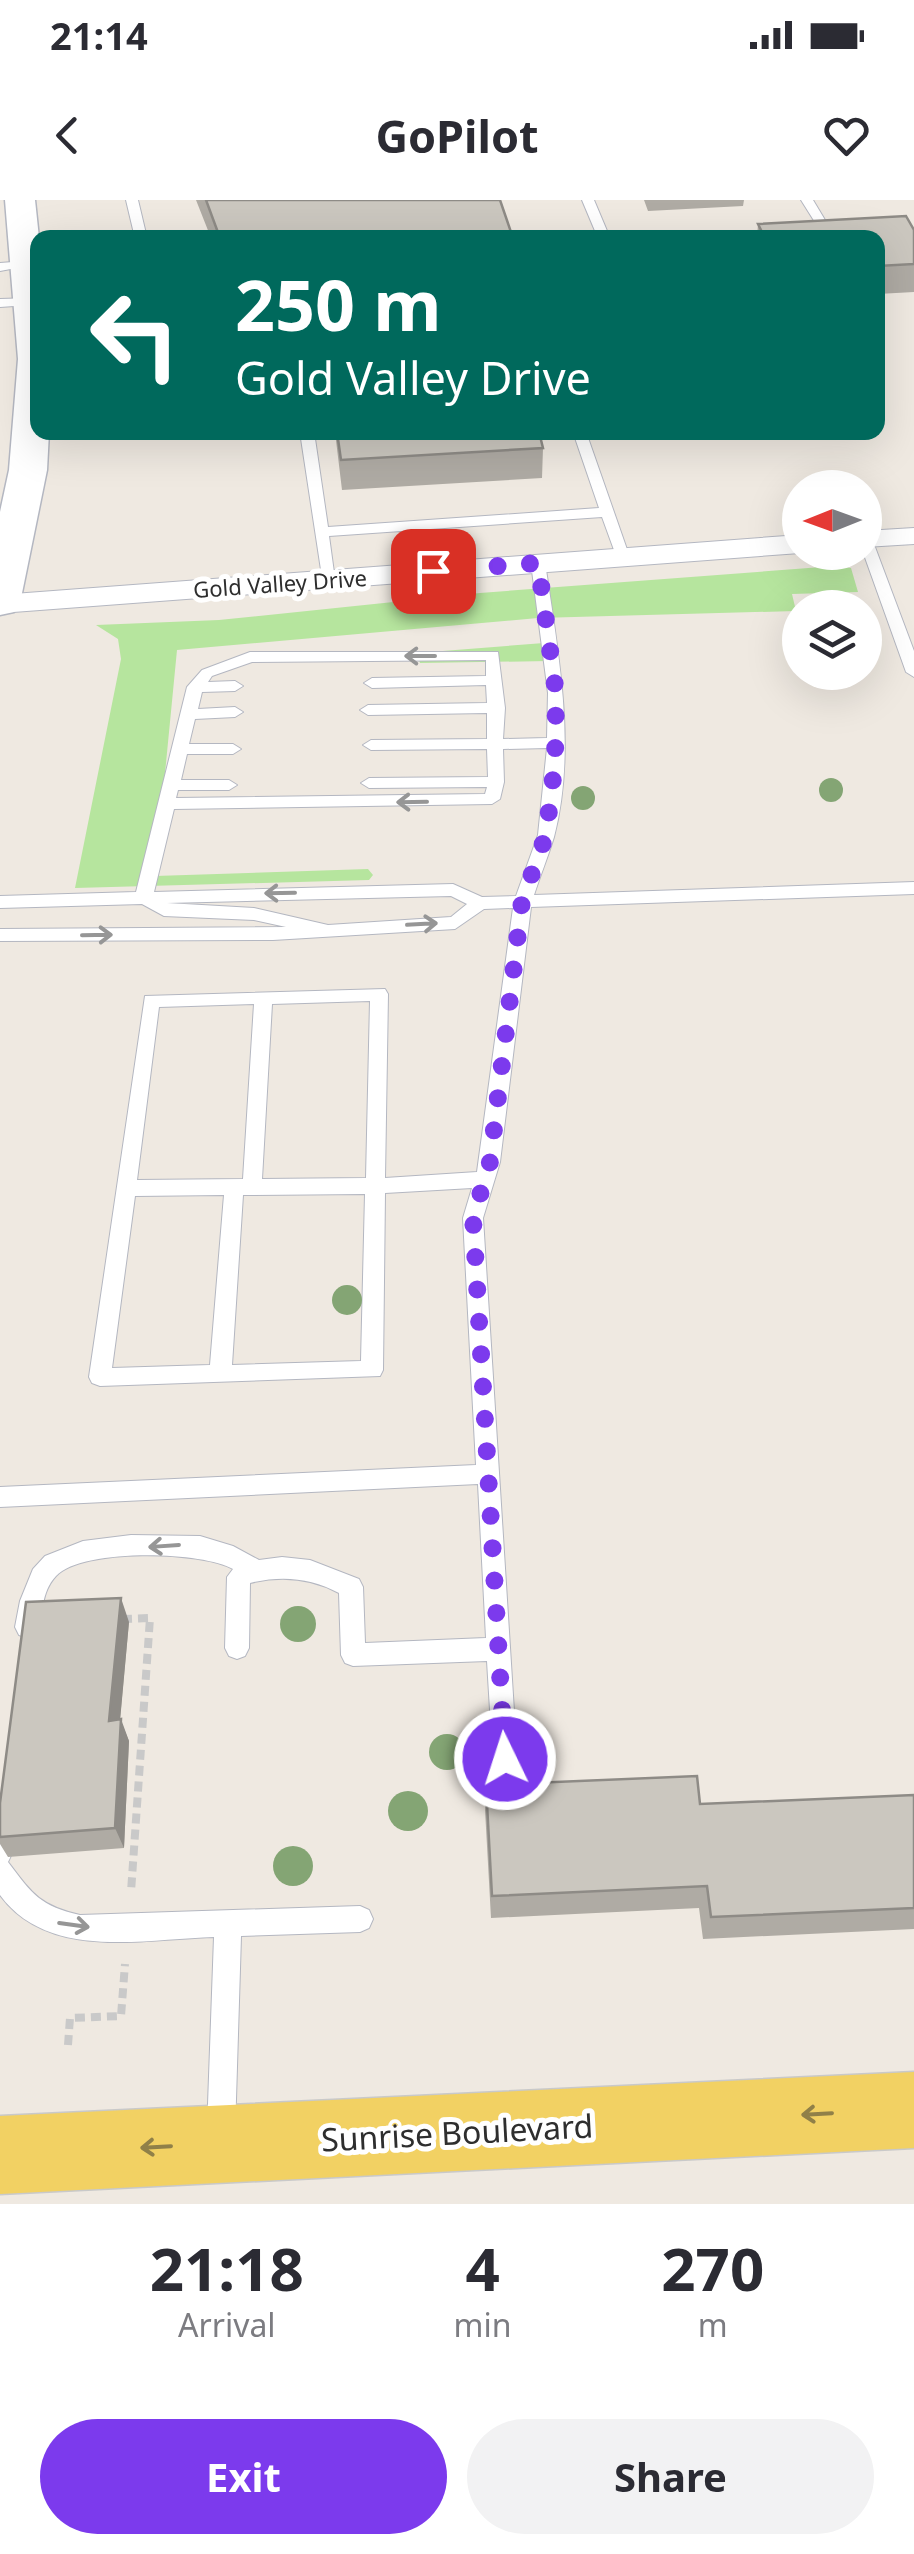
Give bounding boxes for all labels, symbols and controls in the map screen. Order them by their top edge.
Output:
text: 21:14 [50,9,148,61]
text: GoPilot [375,105,539,166]
icon: back [40,108,95,163]
icon: heart [819,108,874,163]
text: 250 m [235,256,442,352]
icon: left [70,270,200,400]
text: Gold Valley Drive [235,347,591,408]
north arrow [782,470,882,570]
map controls [782,470,882,690]
pin [391,529,476,614]
icon: arrive [406,544,461,599]
street label: Gold Valley Drive [192,562,368,604]
button: layers [782,590,882,690]
one-way arrow [405,646,438,666]
one-way arrow [397,792,429,811]
one-way arrow [265,883,297,902]
one-way arrow [406,914,438,933]
one-way arrow [80,926,113,944]
one-way arrow [149,1537,181,1556]
position arrow [453,1707,557,1811]
one-way arrow [57,1917,90,1935]
street label: Sunrise Boulevard [320,2103,594,2161]
one-way arrow [801,2105,833,2124]
one-way arrow [140,2138,172,2157]
text: 21:18 [150,2227,304,2309]
text: 4 [465,2227,500,2309]
text: 270 [661,2227,764,2309]
text: Arrival [178,2303,276,2346]
text: min [454,2303,512,2346]
text: m [698,2303,728,2346]
button: Exit [40,2419,447,2534]
button: Share [467,2419,874,2534]

